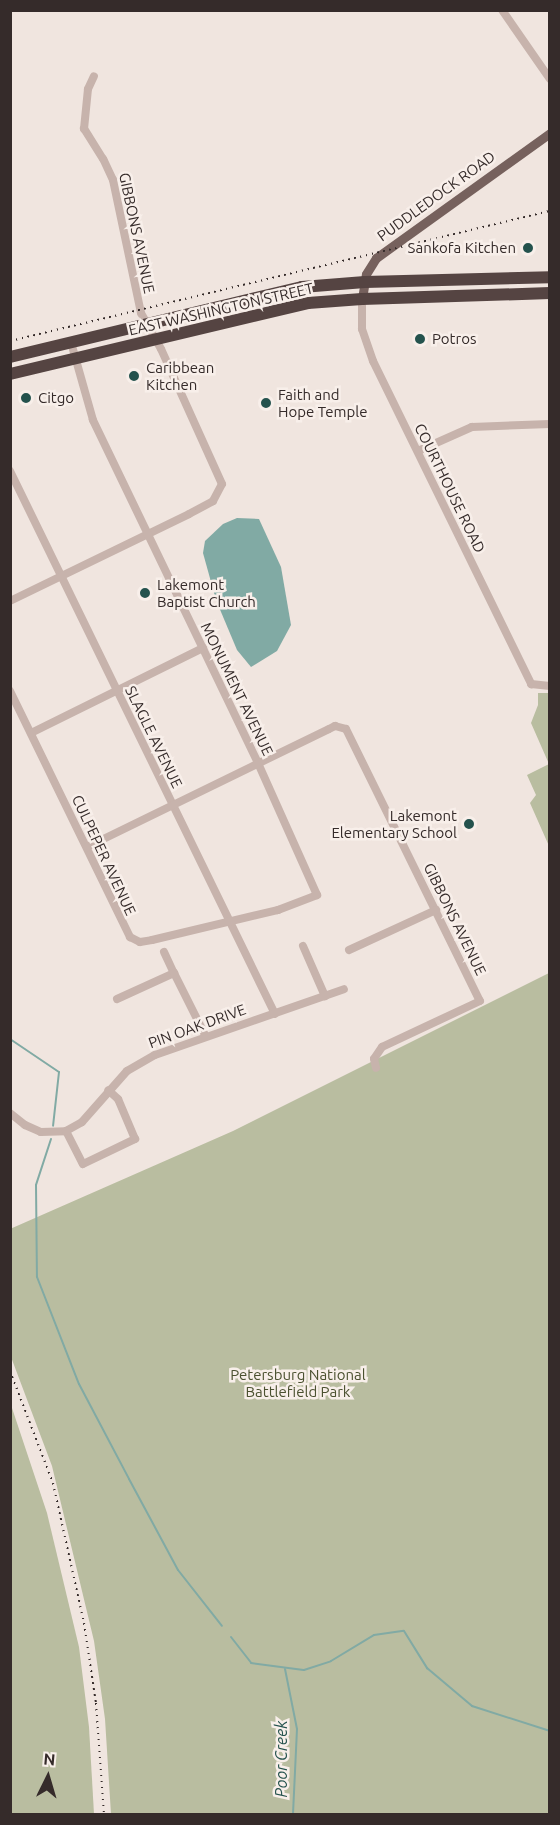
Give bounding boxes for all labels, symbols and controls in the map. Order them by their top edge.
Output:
street label: PUDDLEDOCK ROAD [373,147,499,245]
street label: GIBBONS AVENUE [115,171,159,295]
place label: Sankofa Kitchen [408,239,516,257]
marker: Sankofa Kitchen [521,241,535,255]
street label: EAST WASHINGTON STREET [127,279,315,339]
place label: Potros [432,330,476,348]
marker: Potros [413,332,427,346]
place label: Caribbean Kitchen [146,358,214,393]
marker: Caribbean Kitchen [127,369,141,383]
place label: Faith and Hope Temple [278,385,368,420]
place label: Citgo [38,389,74,407]
marker: Citgo [19,391,33,405]
marker: Faith and Hope Temple [259,396,273,410]
street label: COURTHOUSE ROAD [411,420,489,556]
place label: Lakemont Baptist Church [157,575,256,610]
marker: Lakemont Baptist Church [138,586,152,600]
street label: MONUMENT AVENUE [197,620,277,758]
street label: SLAGLE AVENUE [122,683,186,791]
street label: CULPEPER AVENUE [68,792,140,918]
place label: Lakemont Elementary School [331,806,457,841]
marker: Lakemont Elementary School [462,817,476,831]
street label: GIBBONS AVENUE [420,860,490,978]
street label: PIN OAK DRIVE [146,1000,248,1052]
park label: Petersburg National Battlefield Park [230,1365,366,1400]
water label: Poor Creek [271,1721,291,1797]
north arrow [18,1747,78,1807]
text: N [43,1750,56,1769]

